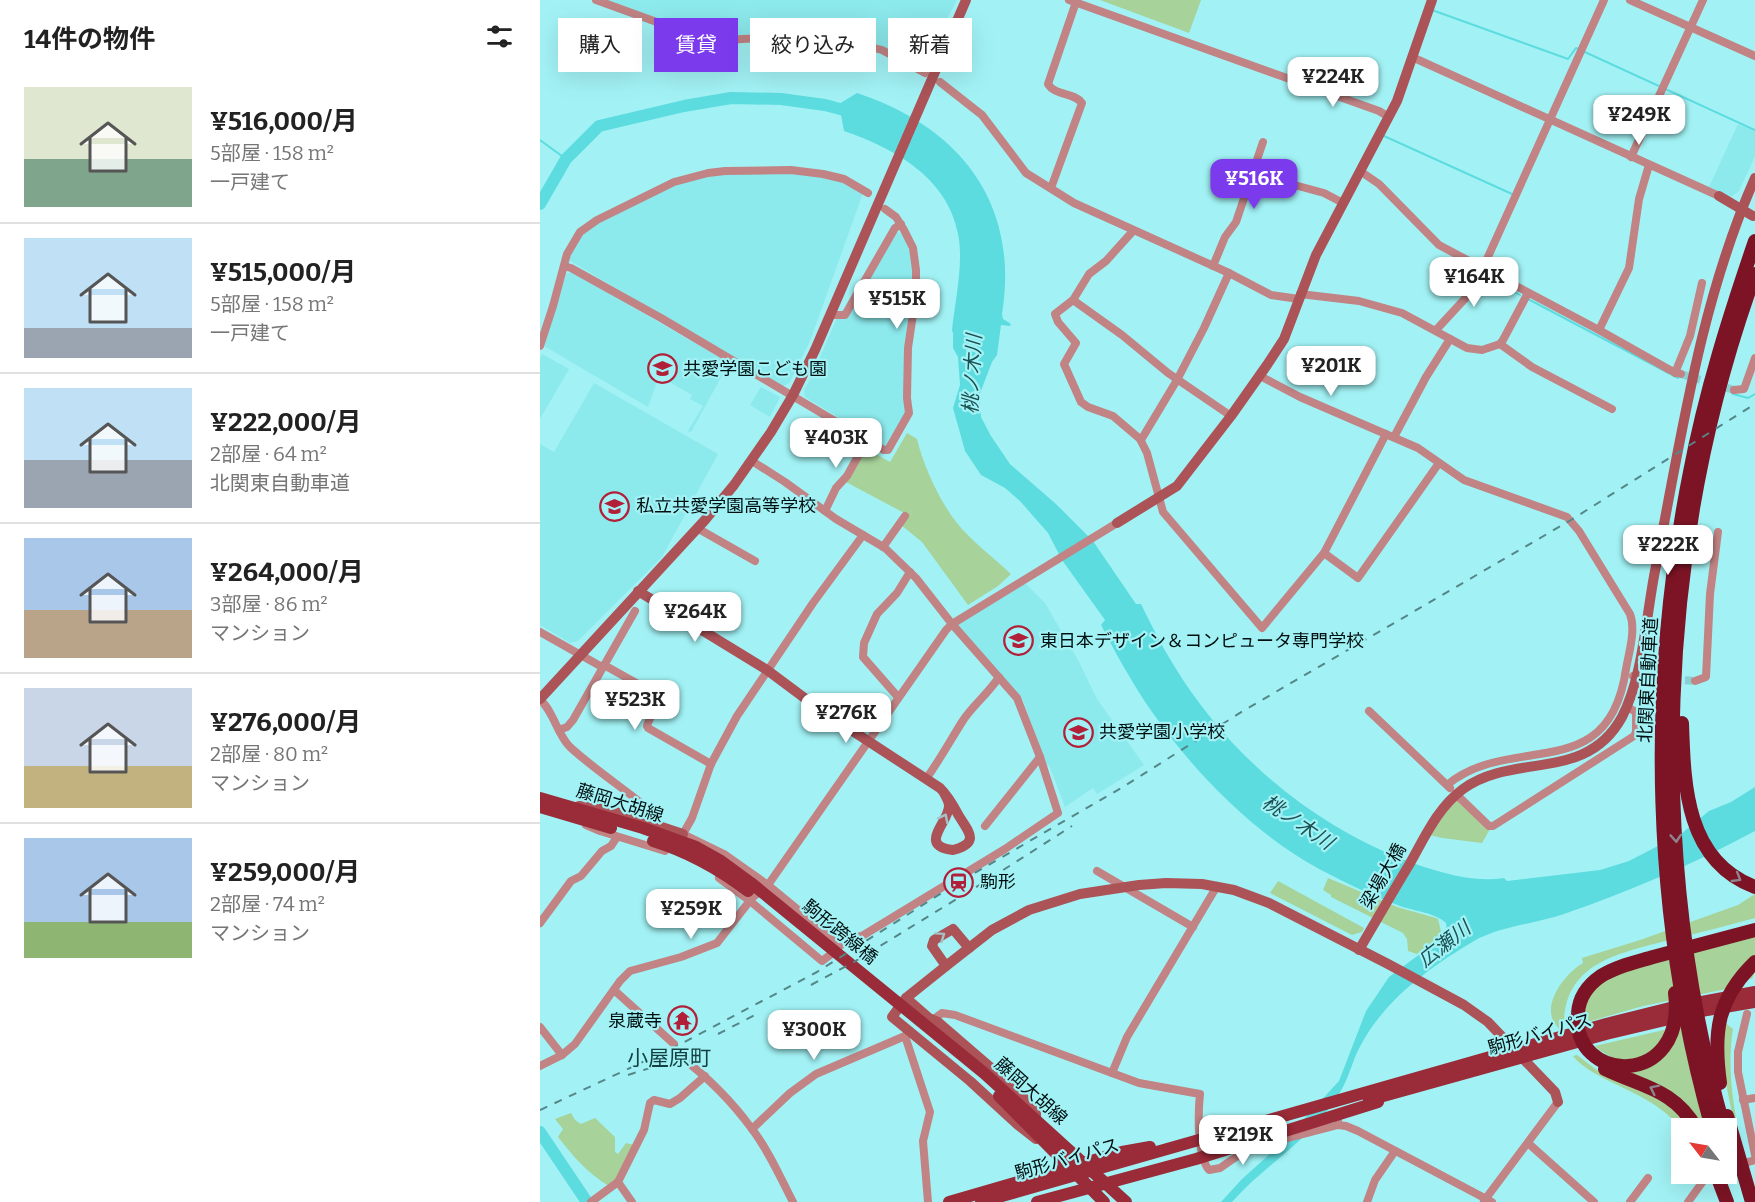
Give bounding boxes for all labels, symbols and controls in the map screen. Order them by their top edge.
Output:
chip: 購入 [558,18,642,72]
chip: 賃貸 [654,18,738,72]
chip: 絞り込み [750,18,876,72]
chip: 新着 [888,18,972,72]
icon: filters [483,20,516,53]
text: 14件の物件 [24,24,155,55]
pin: ¥224K [1291,57,1375,108]
text: ¥224K [1302,64,1364,88]
pin: ¥249K [1597,95,1681,146]
text: ¥249K [1607,102,1671,126]
text: ¥516,000/月 [210,106,358,137]
icon: home [72,111,144,183]
text: 5部屋 · 158 m² [210,141,334,165]
pin: ¥516K [1212,159,1296,210]
text: ¥516K [1224,166,1284,190]
text: 一戸建て [210,170,290,194]
text: ¥515,000/月 [210,257,356,288]
pin: ¥164K [1432,257,1516,308]
icon: home [72,262,144,334]
text: ¥164K [1443,264,1505,288]
pin: ¥515K [855,279,939,330]
text: ¥515K [868,286,926,310]
text: 5部屋 · 158 m² [210,292,334,316]
text: 一戸建て [210,321,290,345]
water label: 桃ノ木川 [958,331,986,415]
pin: ¥201K [1289,346,1373,397]
school or university icon: 共愛学園こども園 [646,353,678,385]
text: ¥201K [1301,353,1361,377]
place label: 共愛学園こども園 [683,358,827,380]
text: ¥222,000/月 [210,407,362,438]
icon: home [72,412,144,484]
pin: ¥403K [794,418,878,469]
text: ¥403K [804,425,868,449]
text: 2部屋 · 64 m² [210,442,327,466]
text: 北関東自動車道 [210,471,350,495]
school or university icon: 私立共愛学園高等学校 [599,490,631,522]
place label: 私立共愛学園高等学校 [636,495,816,517]
pin: ¥222K [1626,525,1710,576]
text: ¥222K [1637,532,1699,556]
text: ¥264,000/月 [210,557,364,588]
icon: home [72,562,144,634]
text: 3部屋 · 86 m² [210,592,328,616]
pin: ¥264K [653,592,737,643]
text: ¥264K [663,599,727,623]
street label: 北関東自動車道 [1634,617,1662,743]
text: マンション [210,621,310,645]
school or university icon: 東日本デザイン＆コンピュータ専門学校 [1003,625,1035,657]
place label: 東日本デザイン＆コンピュータ専門学校 [1040,630,1364,652]
pin: ¥523K [593,680,677,731]
text: ¥523K [604,687,666,711]
pin: ¥276K [804,693,888,744]
text: ¥276K [815,700,877,724]
text: ¥276,000/月 [210,707,361,738]
icon: home [72,712,144,784]
school or university icon: 共愛学園小学校 [1062,716,1094,748]
place label: 共愛学園小学校 [1099,721,1225,743]
text: 2部屋 · 80 m² [210,742,328,766]
text: マンション [210,771,310,795]
street label: 藤岡大胡線 [574,779,666,827]
water label: 桃ノ木川 [1258,790,1340,855]
one-way arrow [937,814,948,824]
one-way arrow [1669,834,1682,843]
street label: 梁場大橋 [1355,839,1411,913]
text: ¥259,000/月 [210,857,360,888]
icon: home [72,862,144,934]
station icon: 駒形 [943,866,975,898]
place label: 駒形 [980,871,1016,893]
one-way arrow [1731,871,1741,882]
pin: ¥259K [649,889,733,940]
text: 2部屋 · 74 m² [210,892,325,916]
street label: 駒形跨線橋 [798,895,882,969]
text: ¥259K [660,896,722,920]
water label: 広瀬川 [1413,915,1477,972]
text: マンション [210,921,310,945]
one-way arrow [934,932,945,943]
temple icon: 泉蔵寺 [667,1005,699,1037]
street label: 駒形バイパス [1485,1009,1595,1059]
place label: 泉蔵寺 [608,1010,662,1032]
pin: ¥300K [772,1010,856,1061]
text: ¥300K [782,1017,846,1041]
district label: 小屋原町 [627,1045,711,1071]
street label: 藤岡大胡線 [990,1053,1072,1129]
one-way arrow [1650,1084,1661,1096]
pin: ¥219K [1201,1115,1285,1166]
north arrow [1671,1118,1737,1184]
map controls [1671,1118,1737,1184]
text: ¥219K [1213,1122,1273,1146]
street label: 駒形バイパス [1012,1134,1122,1184]

